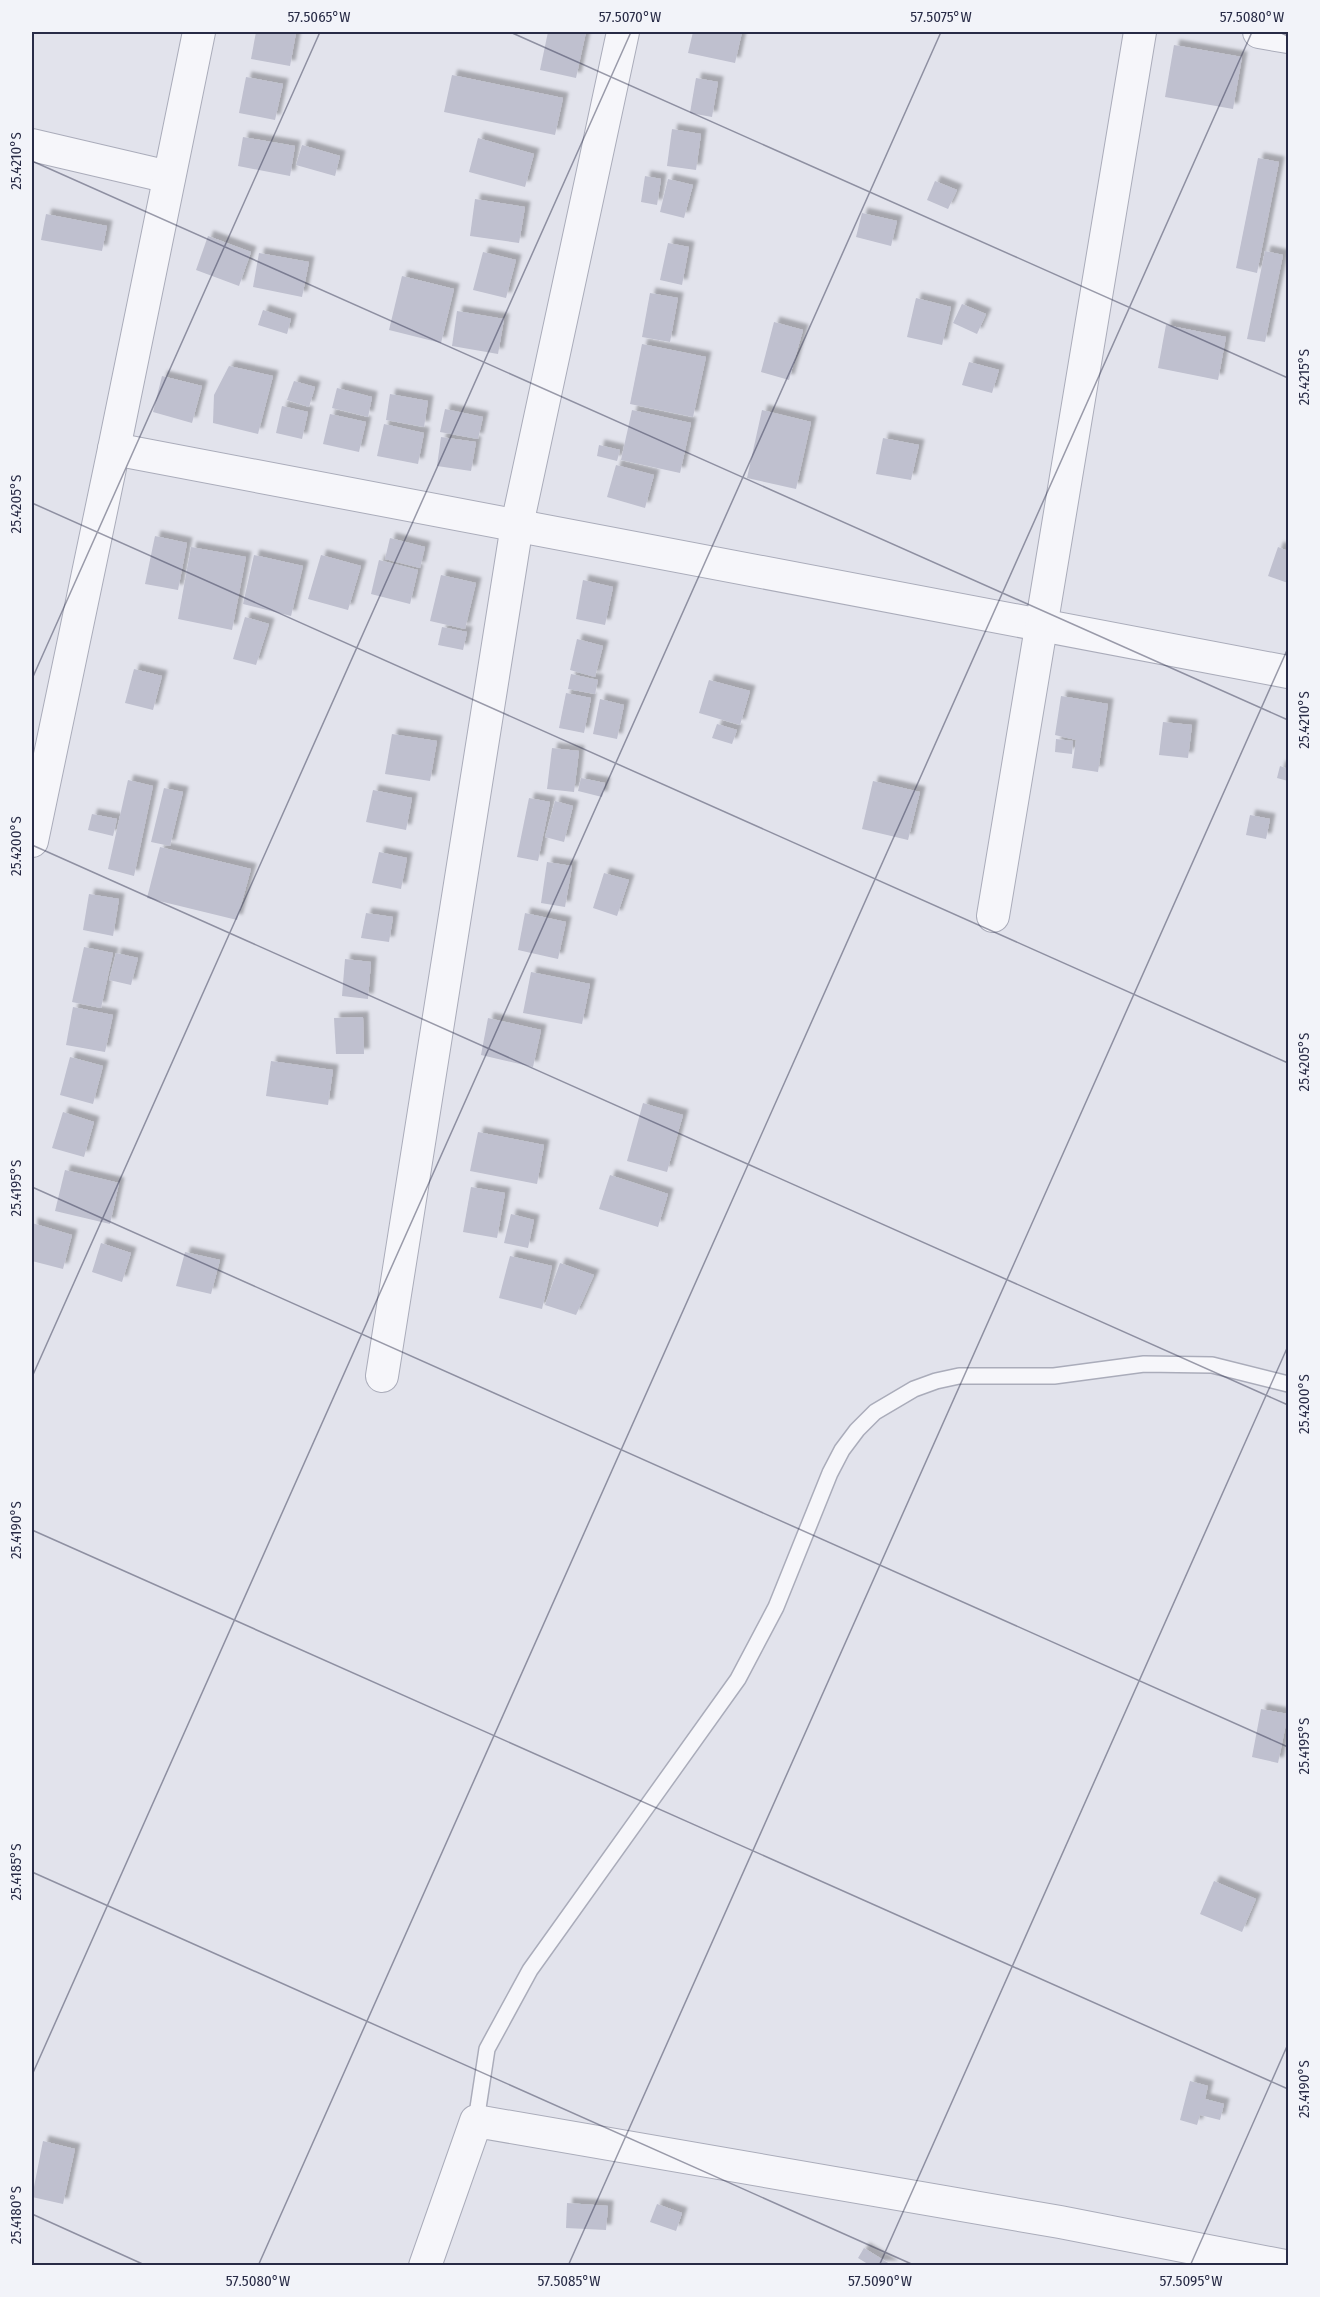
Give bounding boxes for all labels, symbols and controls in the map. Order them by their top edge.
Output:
text: 57.5065°W [287,8,351,26]
text: 57.5070°W [599,8,661,26]
text: 57.5075°W [910,8,972,26]
text: 57.5080°W [1220,8,1284,26]
text: 25.4210°S [7,132,25,190]
text: 25.4215°S [1295,349,1313,405]
text: 25.4205°S [7,475,25,533]
text: 25.4210°S [1295,691,1313,749]
text: 25.4200°S [7,816,25,876]
text: 25.4205°S [1295,1033,1313,1091]
text: 25.4195°S [7,1160,25,1216]
text: 25.4200°S [1295,1374,1313,1434]
text: 25.4190°S [7,1501,25,1559]
text: 25.4195°S [1295,1718,1313,1774]
text: 25.4185°S [7,1843,25,1901]
text: 25.4190°S [1295,2060,1313,2118]
text: 25.4180°S [7,2186,25,2244]
text: 57.5080°W [226,2272,290,2290]
text: 57.5085°W [537,2272,601,2290]
text: 57.5090°W [848,2272,912,2290]
text: 57.5095°W [1160,2272,1222,2290]

